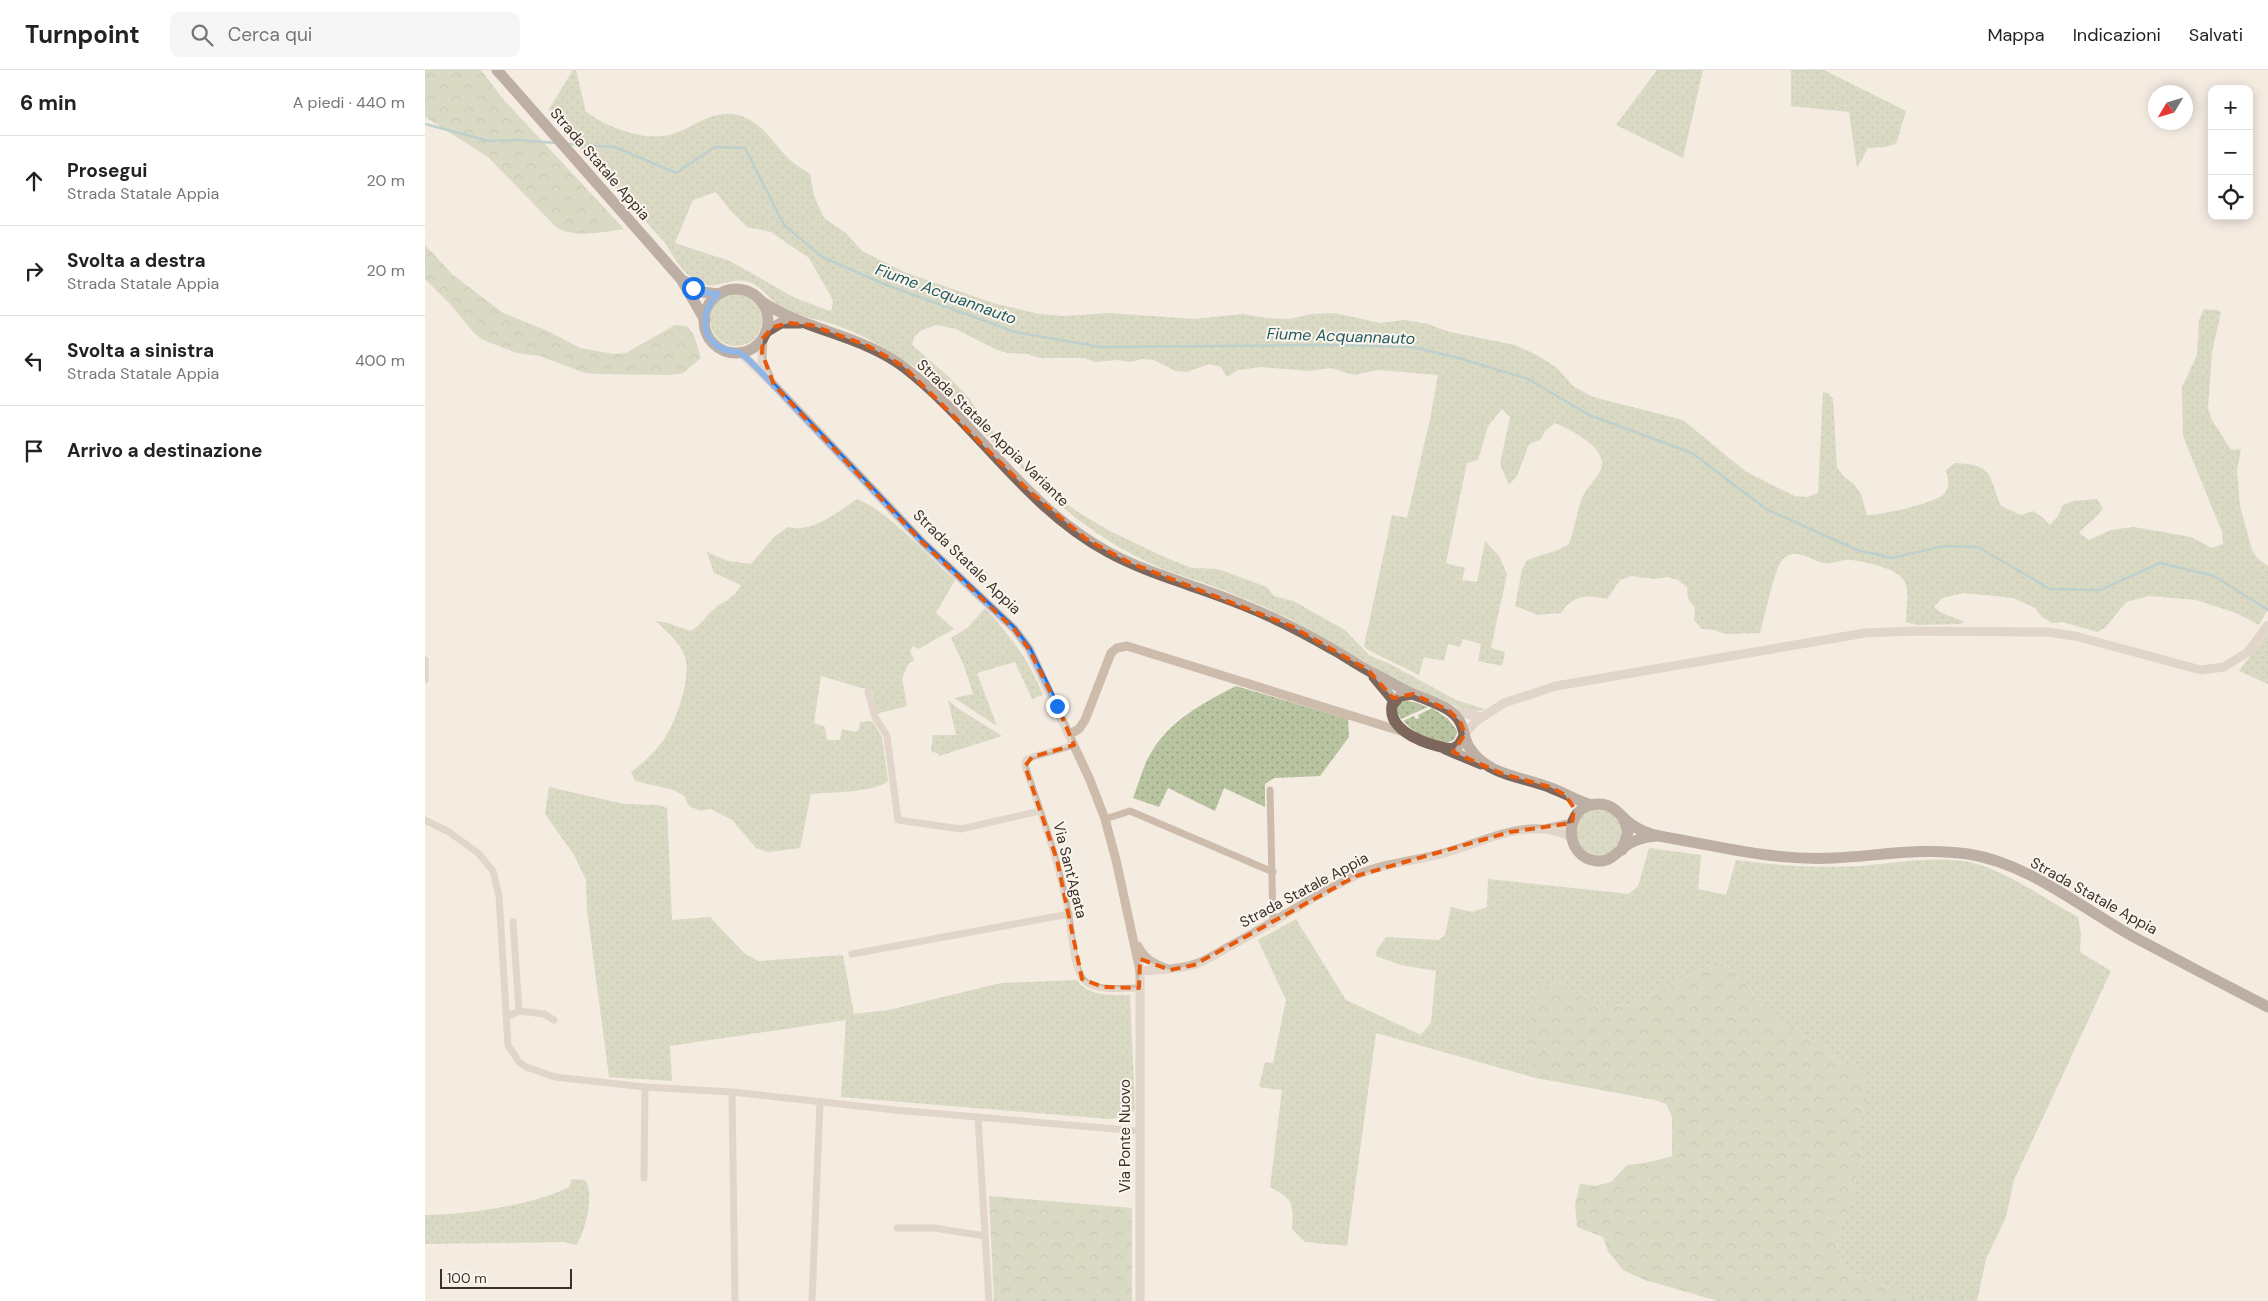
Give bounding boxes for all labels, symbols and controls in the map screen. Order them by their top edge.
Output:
search box [170,12,520,57]
text: Turnpoint [25,19,140,50]
icon: search [188,21,216,49]
text: Cerca qui [228,22,312,47]
text: Mappa [1987,23,2045,47]
text: Indicazioni [2073,23,2161,47]
text: Salvati [2189,23,2243,47]
north arrow [2148,85,2193,130]
map controls [2208,85,2253,220]
button: + [2208,85,2253,130]
text: 6 min [20,89,77,117]
text: A piedi · 440 m [293,92,405,113]
street label: Strada Statale Appia [546,104,654,224]
button: − [2208,130,2253,175]
text: Prosegui [67,158,147,183]
icon: ahead [20,167,48,195]
text: 20 m [366,170,405,191]
button: locate [2208,175,2253,220]
text: Strada Statale Appia [67,183,219,204]
text: Svolta a destra [67,248,206,273]
icon: right [20,257,48,285]
water label: Fiume Acquannauto [873,259,1019,329]
text: 20 m [366,260,405,281]
text: Strada Statale Appia [67,273,219,294]
route start [682,277,705,300]
water label: Fiume Acquannauto [1266,323,1416,349]
text: Svolta a sinistra [67,338,214,363]
icon: left [20,347,48,375]
text: 400 m [355,350,405,371]
street label: Strada Statale Appia Variante [913,355,1073,511]
text: Strada Statale Appia [67,363,219,384]
icon: arrive [20,437,48,465]
text: Arrivo a destinazione [67,438,262,463]
street label: Strada Statale Appia [909,505,1025,619]
route end [1046,695,1069,718]
street label: Via Sant'Agata [1048,820,1092,920]
street label: Strada Statale Appia [1236,848,1372,932]
street label: Strada Statale Appia [2027,853,2161,939]
street label: Via Ponte Nuovo [1115,1079,1135,1193]
scale bar [440,1266,573,1289]
text: 100 m [447,1269,487,1287]

